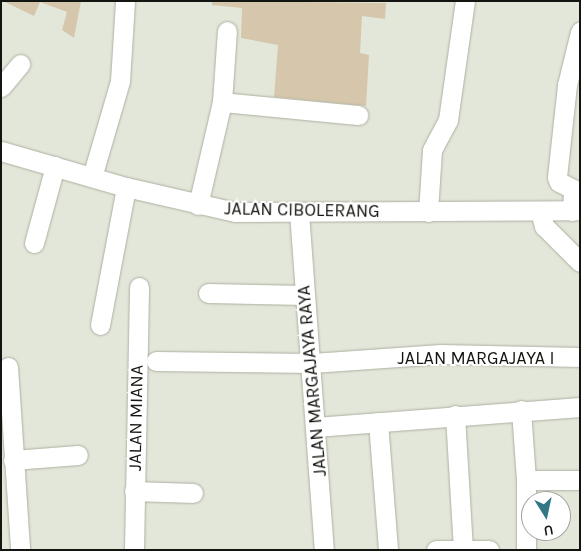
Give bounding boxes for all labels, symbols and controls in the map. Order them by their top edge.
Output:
street label: JALAN CIBOLERANG [224,198,380,222]
street label: JALAN MARGAJAYA RAYA [293,285,331,477]
street label: JALAN MARGAJAYA I [398,347,554,369]
street label: JALAN MIANA [124,365,148,471]
north arrow [521,491,571,541]
text: U [542,521,555,539]

